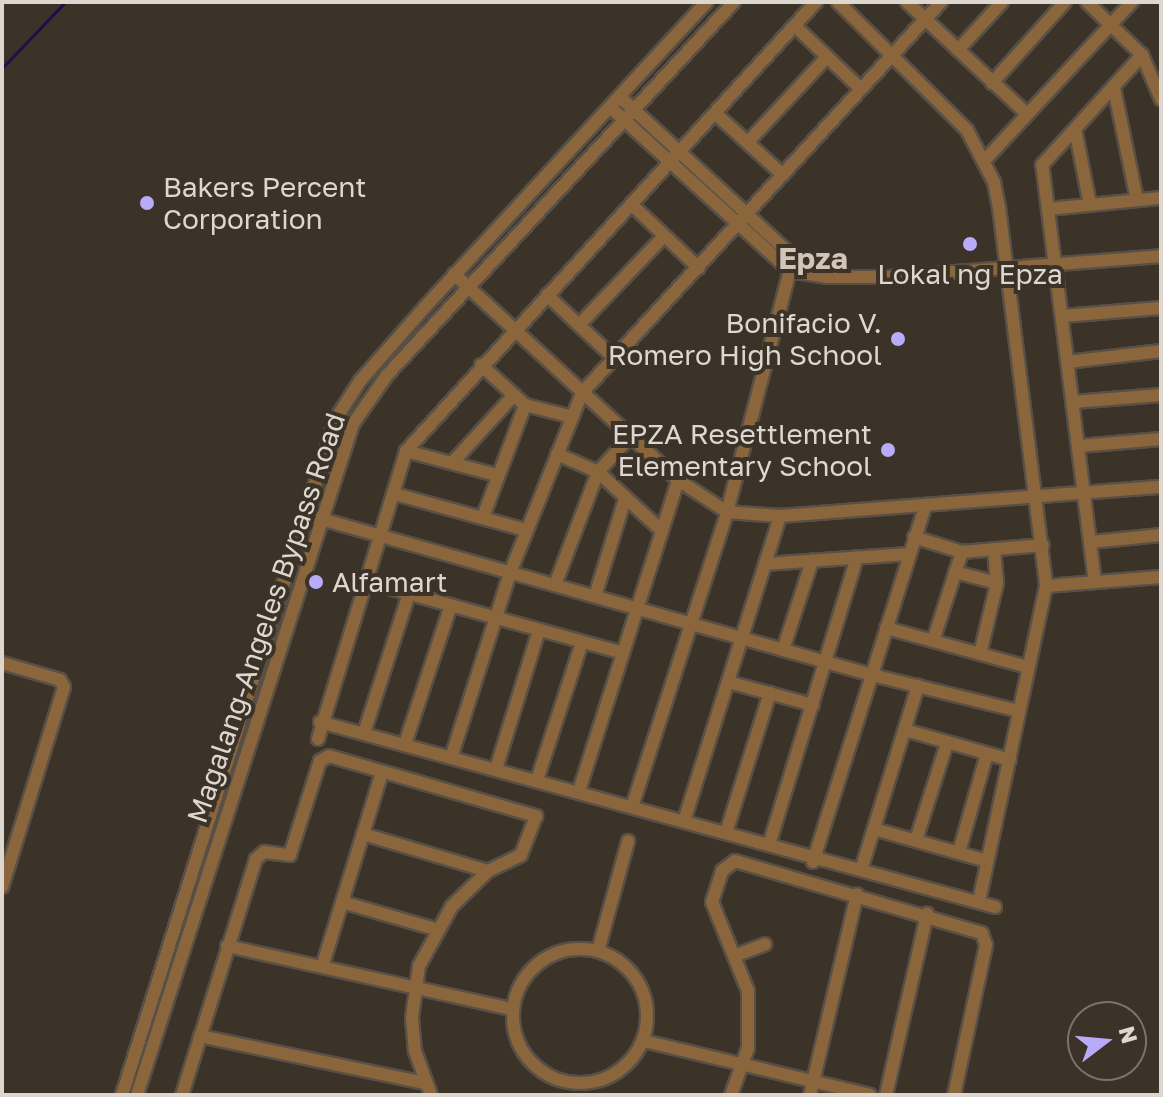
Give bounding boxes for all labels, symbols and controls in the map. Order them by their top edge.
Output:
place label: Bakers Percent Corporation [163,170,366,236]
marker: Bakers Percent Corporation [138,194,156,212]
marker: Lokal ng Epza [961,235,979,253]
district label: Epza [778,240,848,276]
place label: Lokal ng Epza [877,257,1063,291]
place label: Bonifacio V. Romero High School [608,306,882,372]
marker: Bonifacio V. Romero High School [889,330,907,348]
street label: Magalang-Angeles Bypass Road [180,409,352,827]
place label: EPZA Resettlement Elementary School [612,417,872,483]
marker: EPZA Resettlement Elementary School [879,441,897,459]
place label: Alfamart [332,565,447,599]
marker: Alfamart [307,573,325,591]
north arrow [1067,1001,1147,1081]
text: N [1113,1023,1144,1047]

